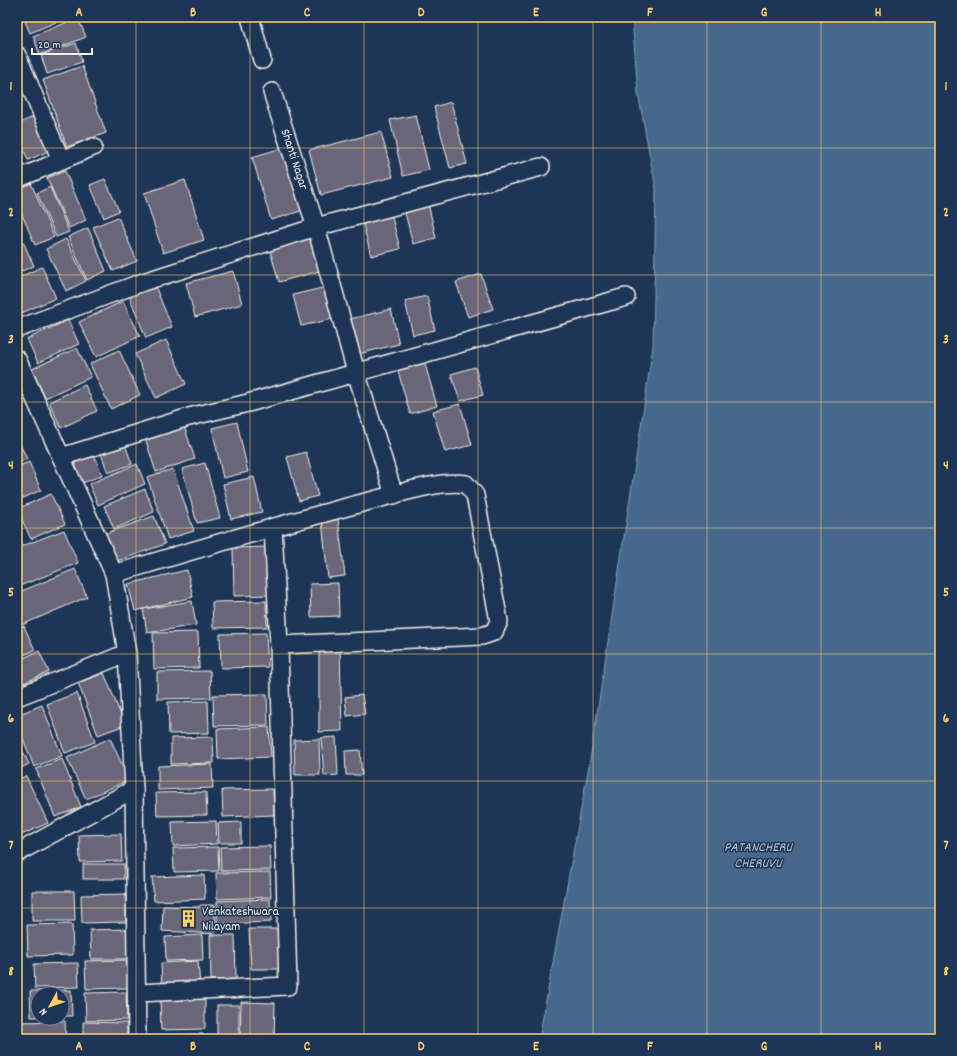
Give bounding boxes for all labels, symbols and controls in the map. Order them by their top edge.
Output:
text: A [75,4,83,23]
text: B [190,4,196,23]
text: C [304,4,311,23]
text: D [418,4,425,23]
text: E [533,4,540,23]
text: F [647,4,653,23]
text: G [761,4,768,23]
text: H [875,4,882,23]
scale bar [32,30,92,56]
text: 20 m [38,37,61,54]
text: 1 [10,78,13,97]
text: 1 [945,78,948,97]
street label: Shanti Nagar [275,127,313,193]
text: 2 [8,204,14,223]
text: 2 [943,204,949,223]
text: 3 [8,331,14,350]
text: 3 [943,331,949,350]
text: 4 [8,457,14,476]
text: 4 [943,457,949,476]
text: 5 [8,584,14,603]
text: 5 [943,584,949,603]
text: 6 [8,710,15,729]
text: 6 [943,710,950,729]
text: 7 [9,837,14,856]
text: 7 [944,837,949,856]
water label: PATANCHERU CHERUVU [724,838,793,874]
place label: Venkateshwara Nilayam [202,903,280,937]
building icon: Venkateshwara Nilayam [179,909,199,929]
text: 8 [8,963,14,982]
text: 8 [943,963,949,982]
north arrow [30,986,70,1026]
text: N [36,1003,52,1018]
text: A [75,1038,83,1056]
text: B [190,1038,196,1056]
text: C [304,1038,311,1056]
text: D [418,1038,425,1056]
text: E [533,1038,540,1056]
text: F [647,1038,653,1056]
text: G [761,1038,768,1056]
text: H [875,1038,882,1056]

